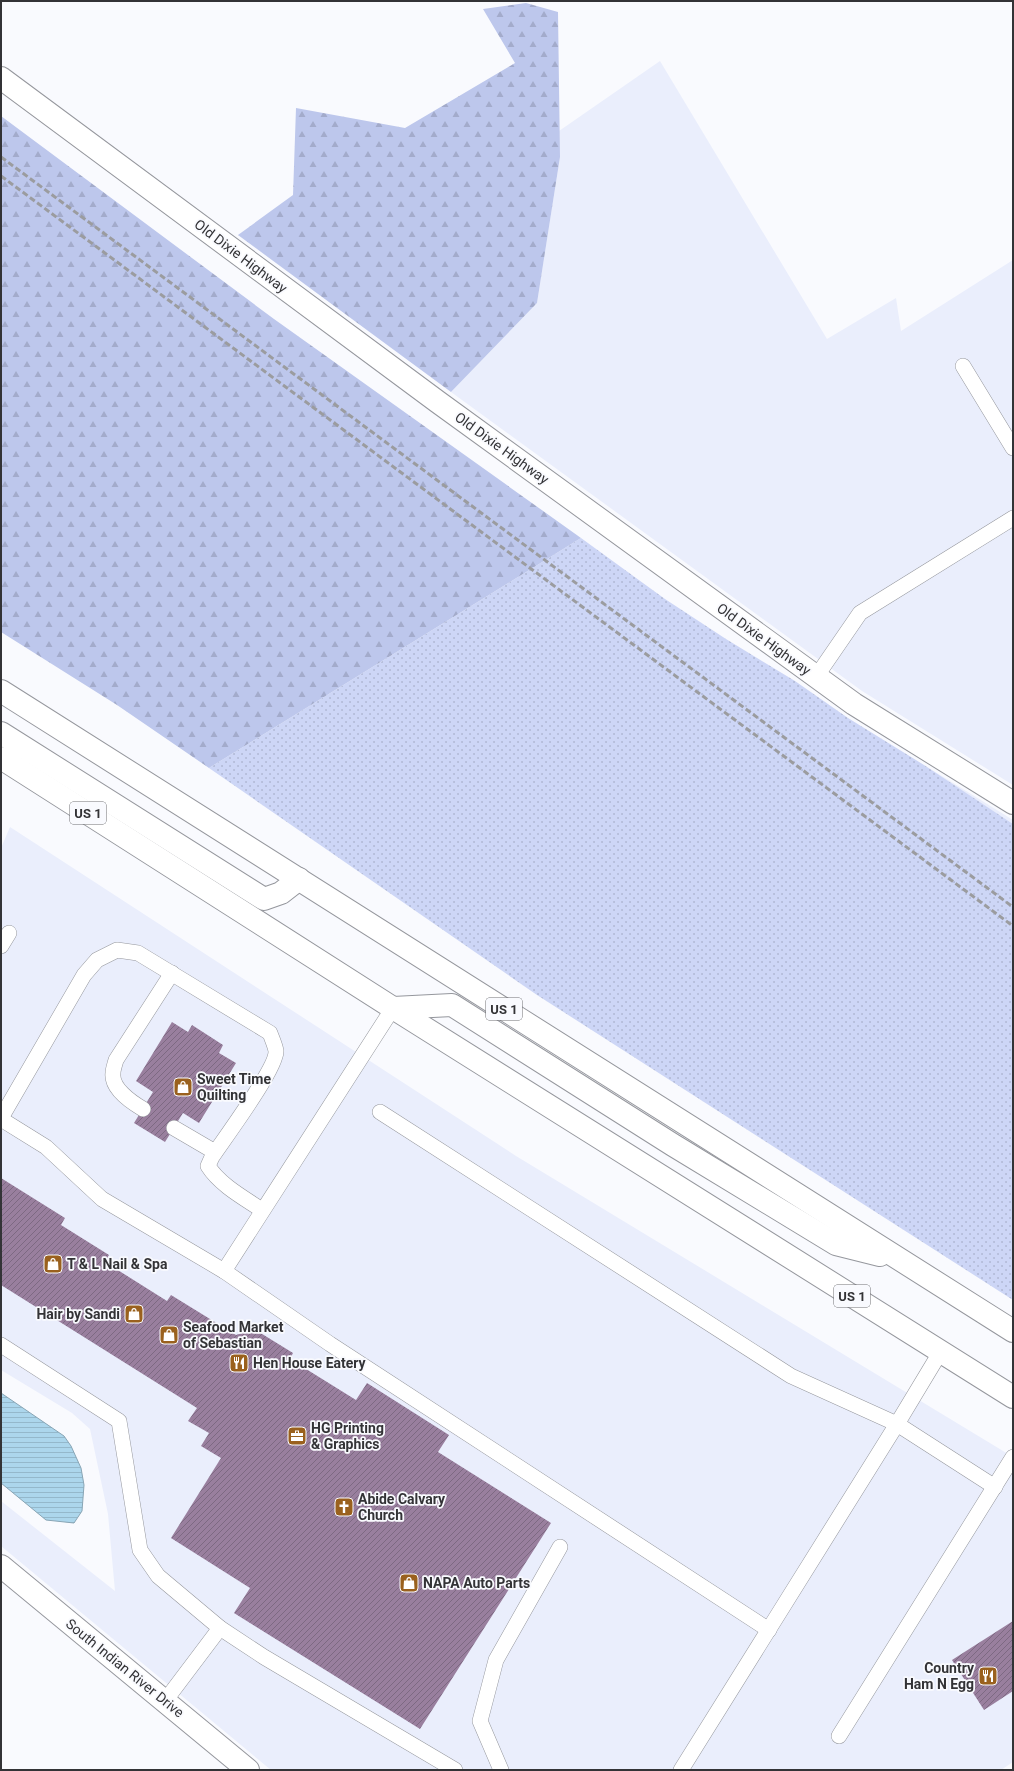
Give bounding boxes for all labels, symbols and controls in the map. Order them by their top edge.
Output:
street label: Old Dixie Highway [192,216,291,296]
street label: Old Dixie Highway [452,409,552,488]
street label: Old Dixie Highway [714,600,814,679]
road number: US 1 [70,802,106,824]
road number: US 1 [486,998,522,1020]
place label: Sweet Time Quilting [197,1071,271,1103]
shop icon: Sweet Time Quilting [172,1076,194,1098]
shop icon: T & L Nail & Spa [42,1253,64,1275]
place label: T & L Nail & Spa [67,1256,168,1272]
road number: US 1 [834,1285,870,1307]
shop icon: Hair by Sandi [123,1303,145,1325]
place label: Hair by Sandi [36,1306,120,1322]
place label: Seafood Market of Sebastian [183,1319,284,1351]
shop icon: Seafood Market of Sebastian [158,1324,180,1346]
restaurant icon: Hen House Eatery [228,1352,250,1374]
place label: Hen House Eatery [253,1355,367,1371]
place label: HG Printing & Graphics [311,1420,384,1452]
office icon: HG Printing & Graphics [286,1425,308,1447]
place label: Abide Calvary Church [358,1491,446,1523]
church icon: Abide Calvary Church [333,1496,355,1518]
shop icon: NAPA Auto Parts [398,1572,420,1594]
place label: NAPA Auto Parts [423,1575,530,1591]
street label: South Indian River Drive [63,1615,187,1721]
place label: Country Ham N Egg [904,1660,975,1692]
restaurant icon: Country Ham N Egg [977,1665,999,1687]

